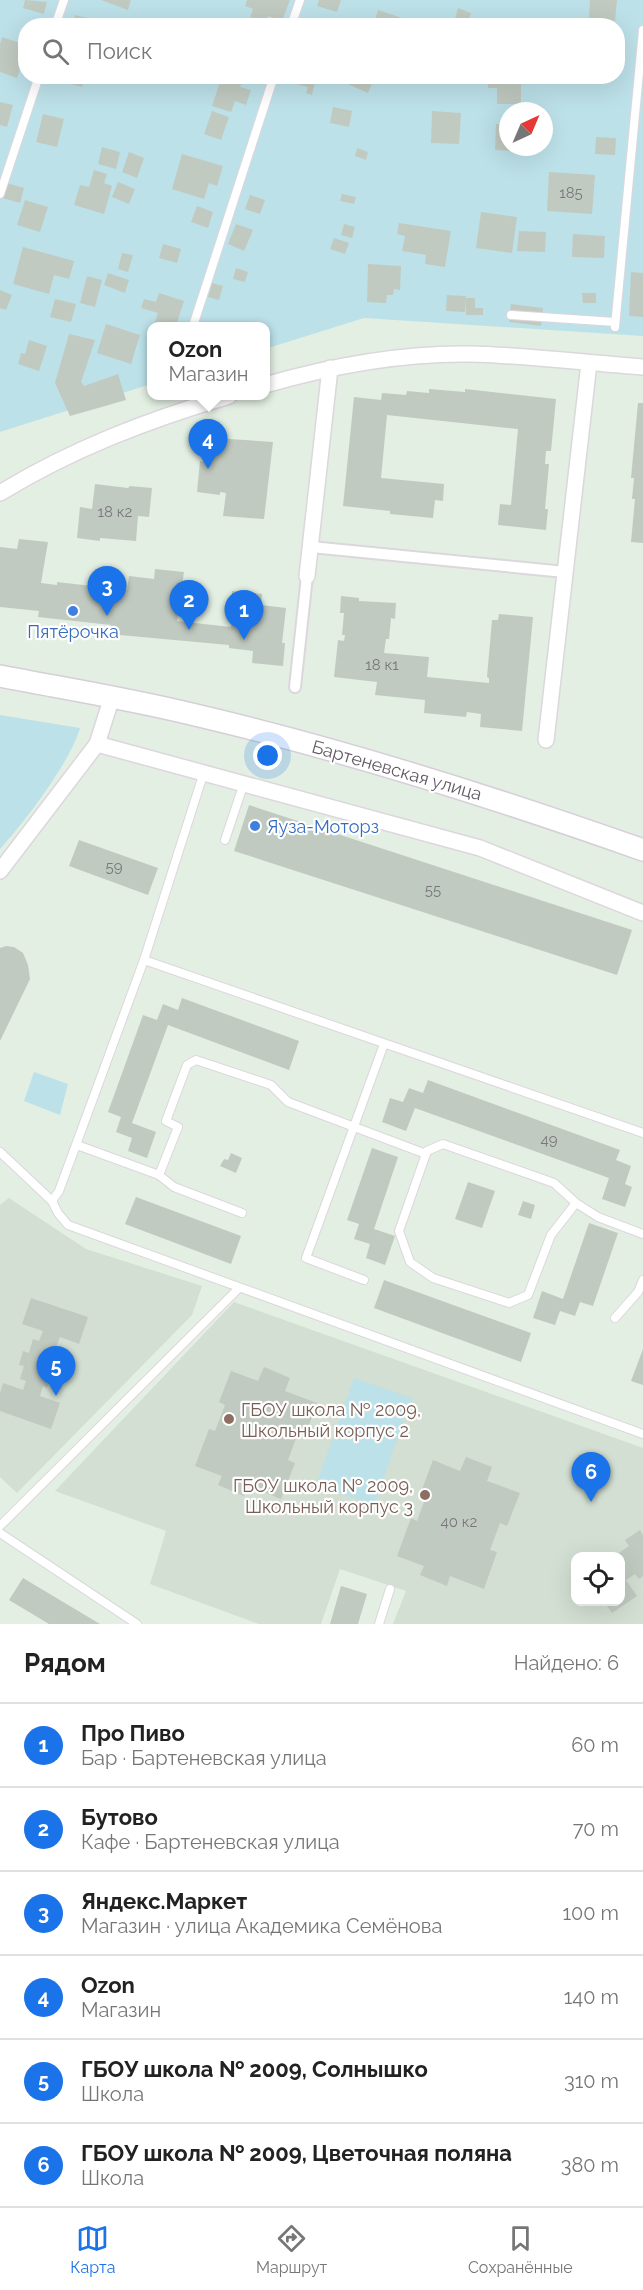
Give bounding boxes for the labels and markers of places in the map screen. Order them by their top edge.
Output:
pin: 4 [188,420,228,469]
pin: 3 [88,566,126,616]
pin: 2 [170,580,208,630]
pin: 1 [224,590,264,640]
marker: Пятёрочка [66,604,80,618]
place label: Пятёрочка [27,621,119,642]
place label: Яуза-Моторз [267,816,379,837]
marker: Яуза-Моторз [248,819,262,833]
pin: 5 [36,1346,76,1396]
place label: ГБОУ школа № 2009, Школьный корпус 2 [241,1399,421,1441]
marker: ГБОУ школа № 2009, Школьный корпус 2 [222,1412,236,1426]
pin: 6 [572,1452,610,1502]
place label: ГБОУ школа № 2009, Школьный корпус 3 [233,1475,413,1517]
marker: ГБОУ школа № 2009, Школьный корпус 3 [418,1488,432,1502]

